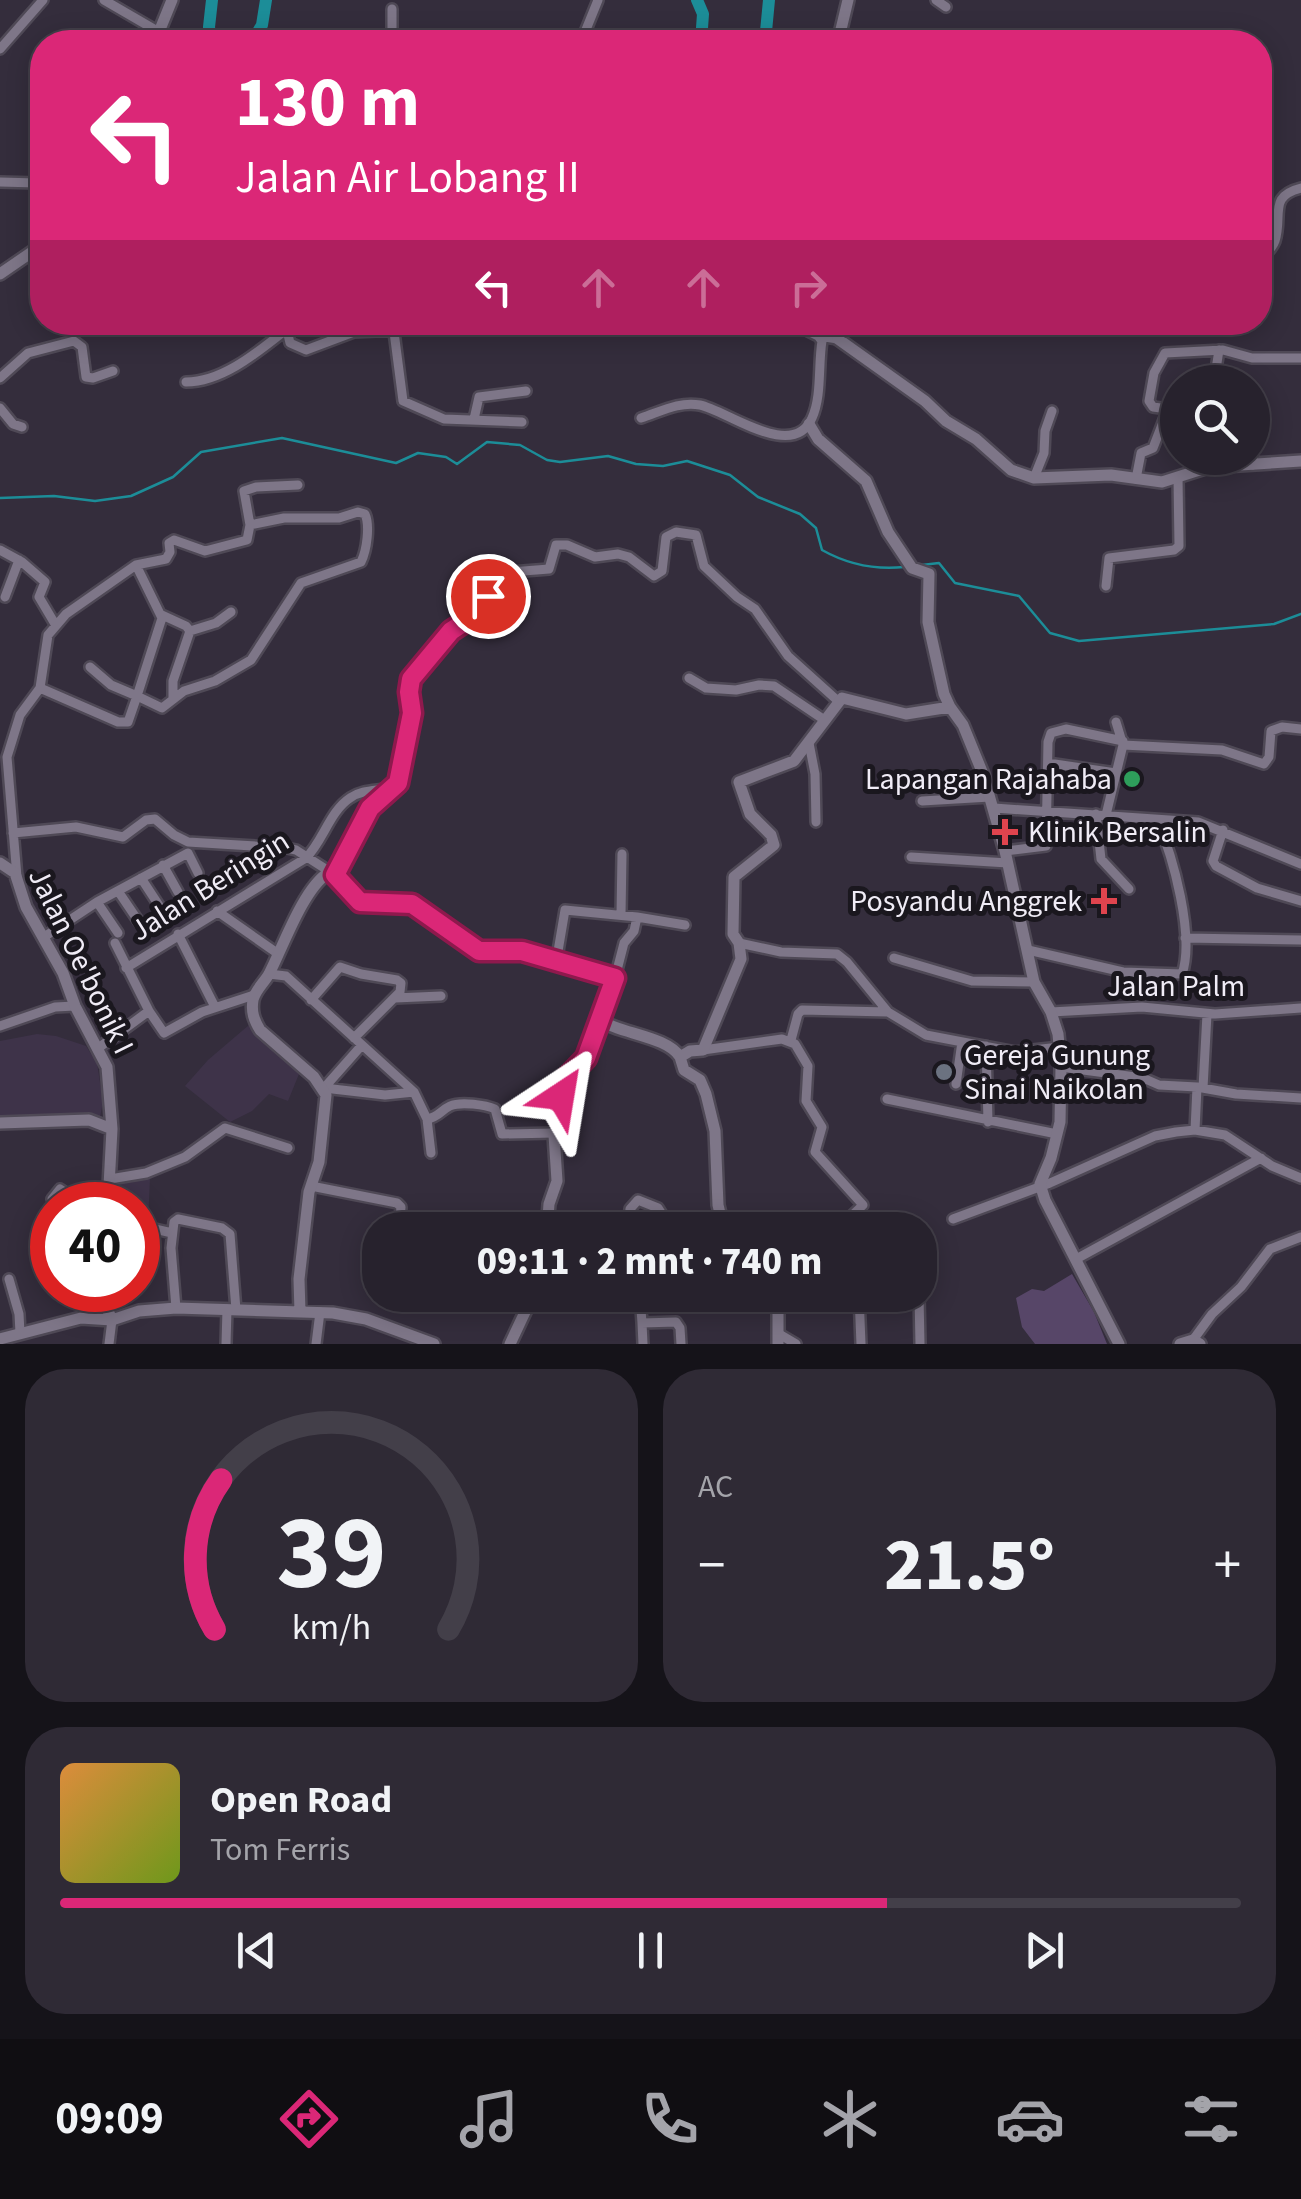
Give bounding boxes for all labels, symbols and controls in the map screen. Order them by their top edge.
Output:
text: 130 m [235,53,420,153]
icon: left [70,70,200,200]
text: Jalan Air Lobang II [235,146,580,210]
icon: left [466,260,521,315]
icon: ahead [571,260,626,315]
icon: ahead [676,260,731,315]
icon: right [781,260,836,315]
map controls [1160,365,1270,475]
button: search [1160,365,1270,475]
pin [446,554,531,639]
icon: arrive [461,569,516,624]
place label: Lapangan Rajahaba [865,758,1112,801]
marker: Lapangan Rajahaba [1121,768,1143,790]
place label: Klinik Bersalin [1028,811,1207,854]
marker: Klinik Bersalin [992,819,1018,845]
street label: Jalan Beringin [122,820,298,952]
street label: Jalan Oe'bonik I [17,861,145,1061]
place label: Posyandu Anggrek [850,880,1082,923]
marker: Posyandu Anggrek [1091,888,1117,914]
street label: Jalan Palm [1107,965,1245,1008]
place label: Gereja Gunung Sinai Naikolan [964,1034,1150,1111]
position arrow [509,1044,613,1148]
marker: Gereja Gunung Sinai Naikolan [933,1061,955,1083]
speed limit sign: 40 [30,1182,160,1312]
text: 09:11 · 2 mnt · 740 m [477,1235,822,1289]
text: AC [698,1464,733,1510]
text: 39 [277,1481,386,1629]
text: 21.5° [884,1512,1055,1619]
text: − [698,1527,725,1605]
text: + [1214,1527,1241,1605]
text: km/h [292,1602,371,1653]
text: Open Road [210,1773,392,1827]
text: Tom Ferris [210,1827,350,1873]
icon: previous [229,1923,284,1978]
icon: pause [623,1923,678,1978]
icon: next [1017,1923,1072,1978]
icon: directions [274,2084,344,2154]
icon: music [454,2084,524,2154]
icon: phone [635,2084,705,2154]
icon: climate [815,2084,885,2154]
icon: car [995,2084,1065,2154]
icon: filters [1176,2084,1246,2154]
text: 09:09 [55,2087,164,2151]

